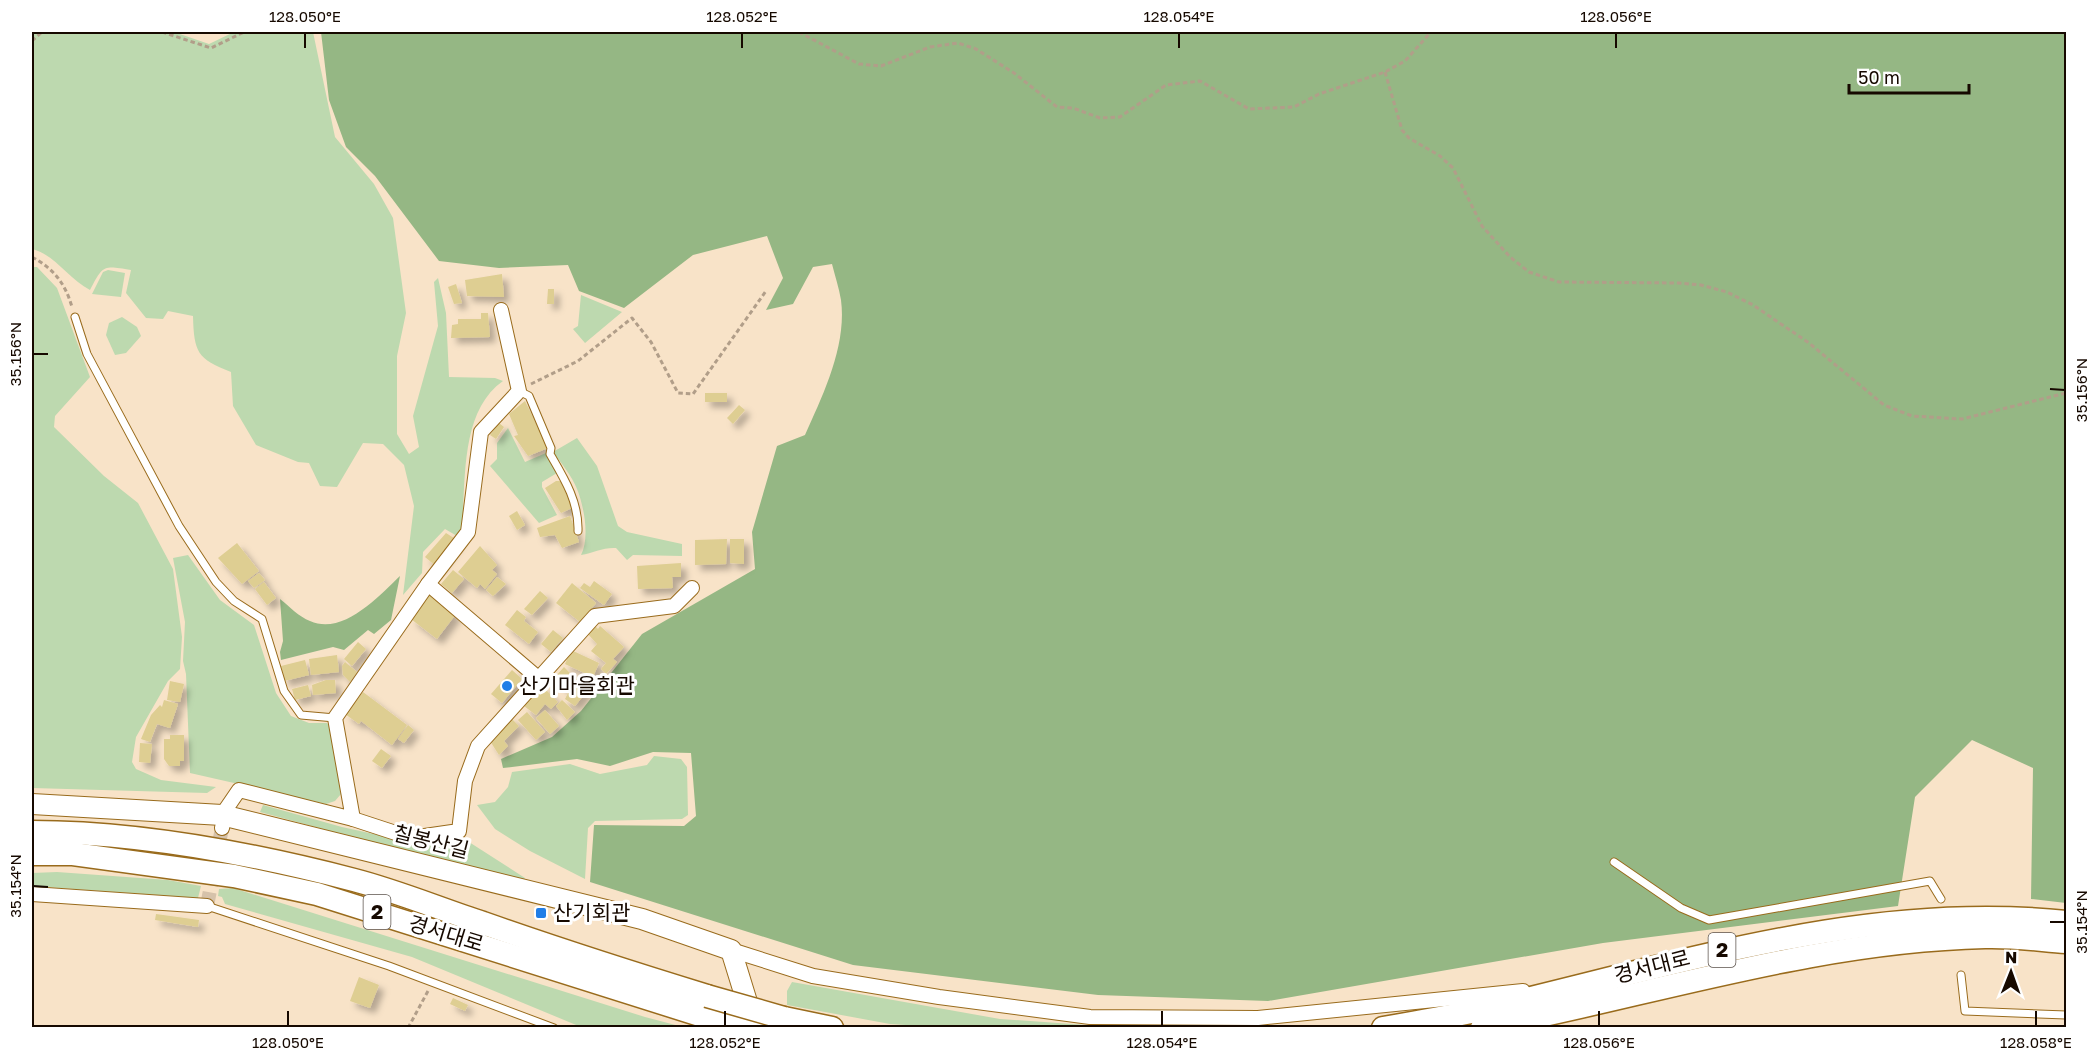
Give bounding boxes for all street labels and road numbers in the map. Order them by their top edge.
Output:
street label: 칠봉산길 [391,819,472,863]
road number: 2 [364,895,391,929]
street label: 경서대로 [406,909,487,957]
road number: 2 [1708,933,1736,967]
street label: 경서대로 [1611,944,1692,988]

